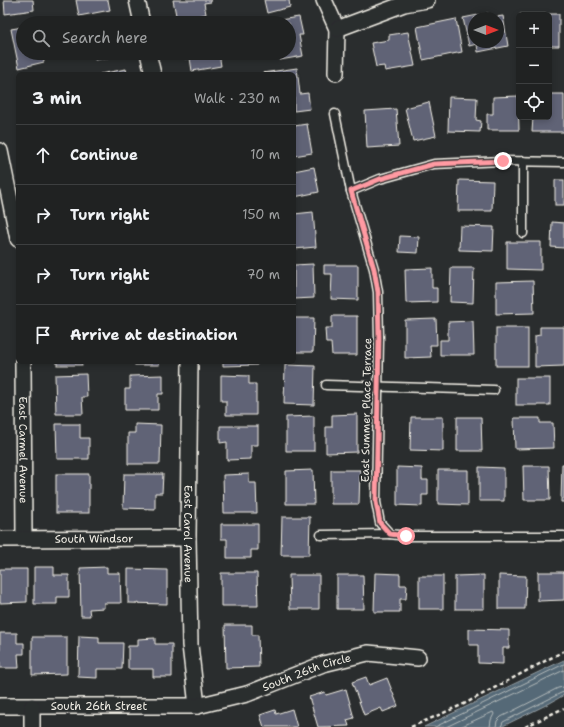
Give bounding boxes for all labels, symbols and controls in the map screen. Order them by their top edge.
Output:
north arrow [468,12,504,48]
map controls [516,12,552,120]
button: + [516,12,552,48]
search box [16,16,296,60]
icon: search [30,27,52,49]
text: Search here [62,28,148,48]
button: − [516,48,552,84]
button: locate [516,84,552,120]
text: 3 min [32,87,82,109]
text: Walk · 230 m [194,90,280,107]
icon: ahead [32,144,54,166]
text: Continue [70,145,138,165]
text: 10 m [250,146,280,163]
route end [494,152,512,170]
icon: right [32,204,54,226]
text: Turn right [70,205,150,225]
text: 150 m [242,206,280,223]
icon: right [32,264,54,286]
text: Turn right [70,265,150,285]
text: 70 m [246,266,280,283]
icon: arrive [32,324,54,346]
text: Arrive at destination [70,325,238,345]
street label: East Summer Place Terrace [358,338,375,482]
street label: East Carmel Avenue [15,396,31,504]
street label: East Carol Avenue [180,485,196,583]
route start [397,527,415,545]
street label: South Windsor [55,531,133,547]
street label: South 26th Circle [260,650,353,695]
street label: South 26th Street [51,699,147,714]

